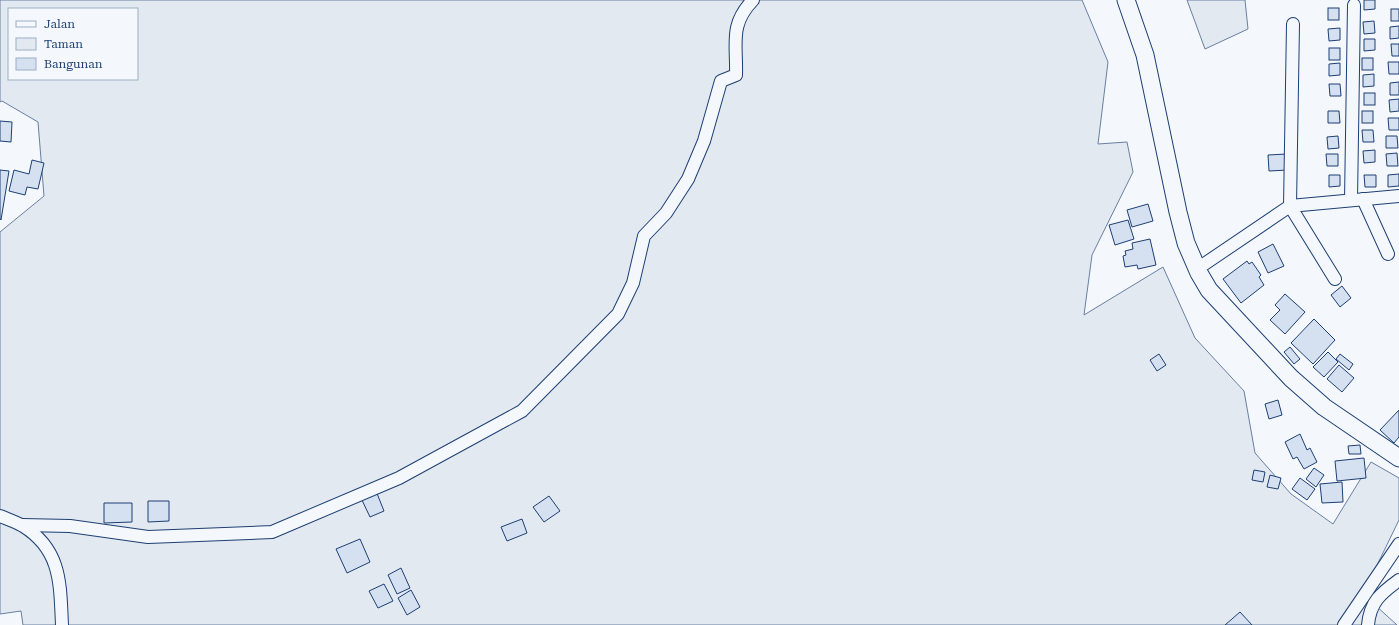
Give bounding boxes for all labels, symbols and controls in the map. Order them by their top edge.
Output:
legend [8,8,138,80]
text: Jalan [44,17,75,31]
text: Taman [44,37,83,51]
text: Bangunan [44,57,103,71]

